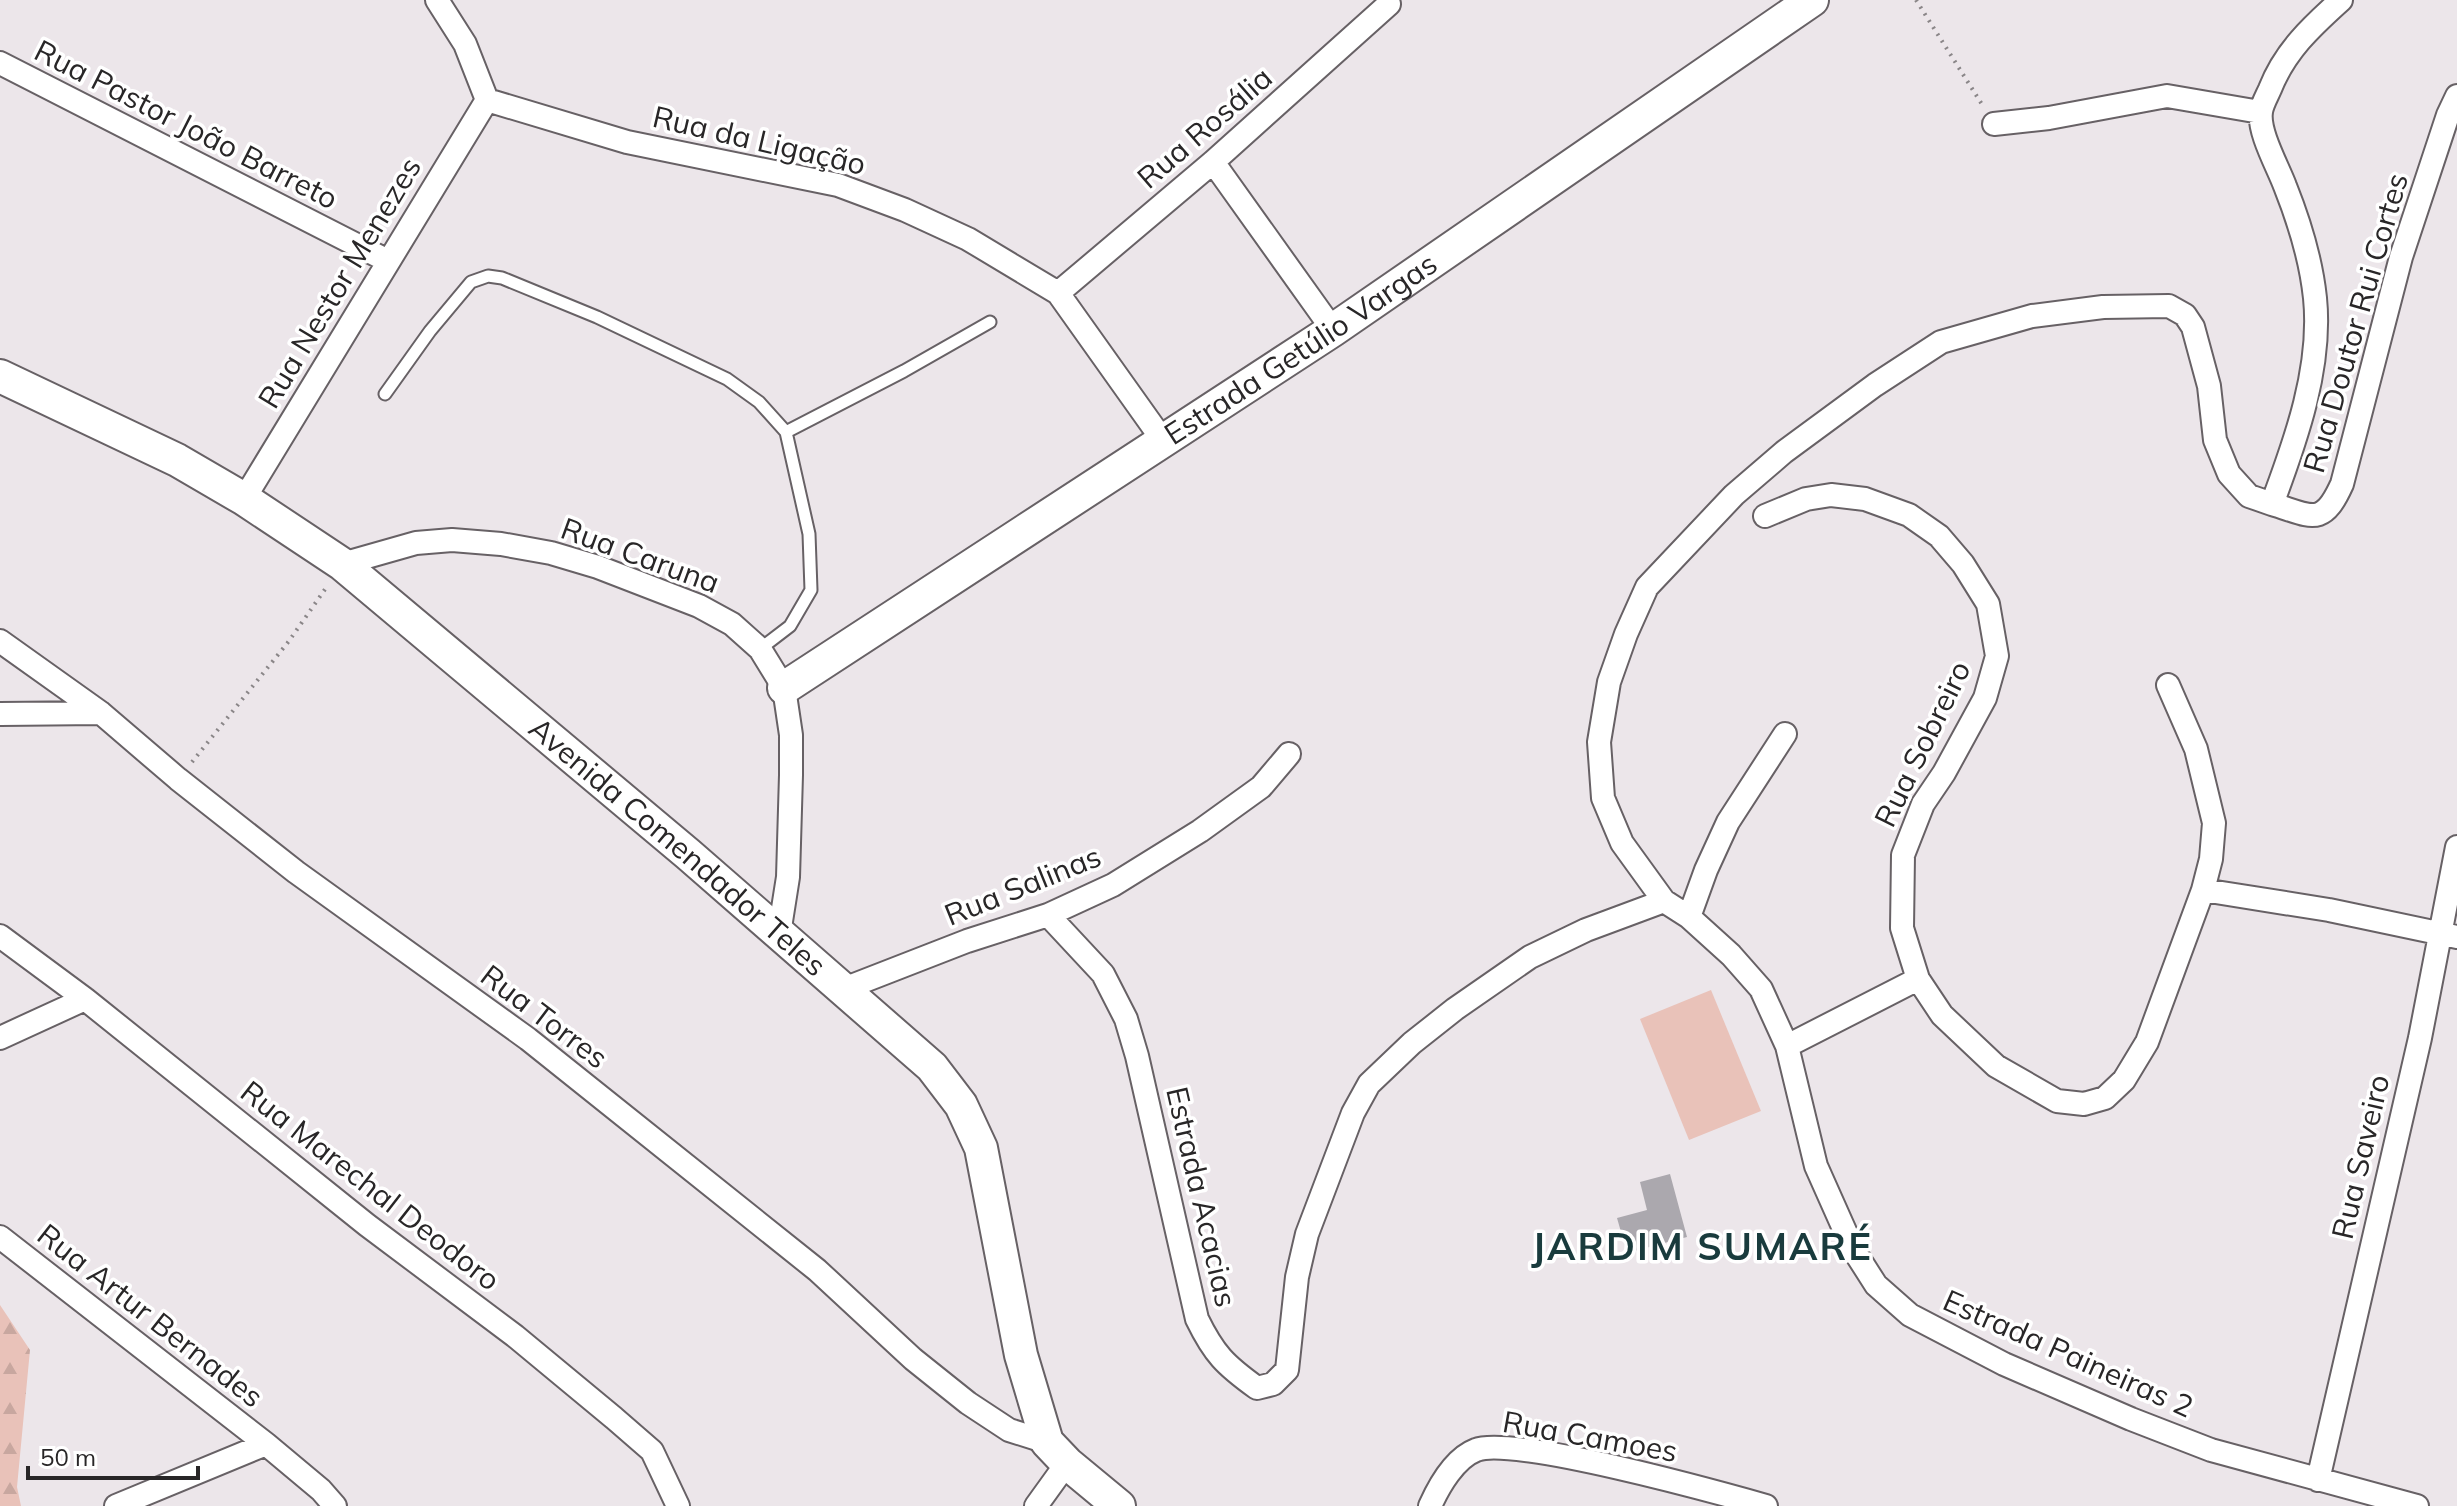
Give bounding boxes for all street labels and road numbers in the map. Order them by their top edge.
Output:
street label: Rua Pastor João Barreto [28,31,344,217]
street label: Rua Rosália [1129,58,1280,196]
street label: Rua da Ligação [649,97,869,183]
street label: Rua Nestor Menezes [249,150,429,415]
street label: Rua Doutor Rui Cortes [2294,169,2416,477]
street label: Estrada Getúlio Vargas [1157,244,1444,453]
street label: Rua Caruna [556,509,725,601]
street label: Rua Sobreiro [1866,654,1979,833]
street label: Avenida Comendador Teles [522,709,835,984]
street label: Rua Salinas [939,836,1106,934]
street label: Rua Torres [473,956,616,1076]
street label: Rua Saveiro [2323,1071,2397,1243]
street label: Rua Marechal Deodoro [233,1072,508,1298]
street label: Estrada Acacias [1158,1083,1246,1311]
street label: Rua Artur Bernades [30,1215,271,1415]
street label: Estrada Paineiras 2 [1938,1281,2199,1425]
street label: Rua Camoes [1500,1402,1680,1470]

